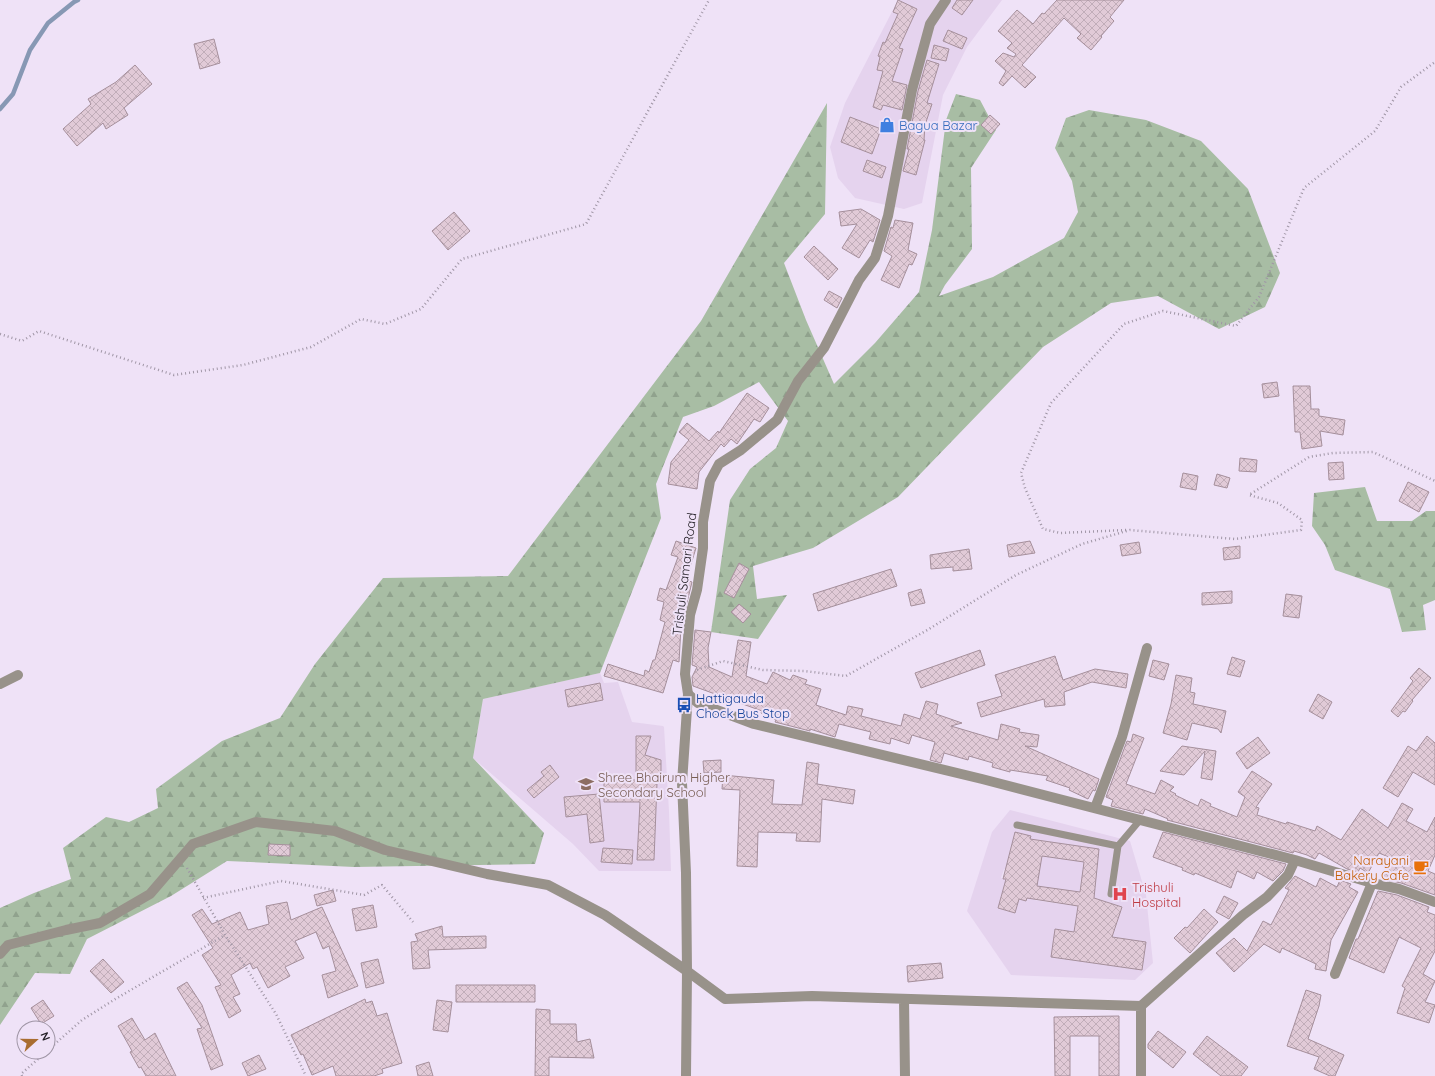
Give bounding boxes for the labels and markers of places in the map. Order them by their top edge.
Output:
shop icon: Bagua Bazar [878,116,896,134]
place label: Bagua Bazar [899,117,978,133]
place label: Hattigauda Chock Bus Stop [696,690,790,721]
bus stop icon: Hattigauda Chock Bus Stop [675,696,693,714]
place label: Shree Bhairum Higher Secondary School [598,769,730,800]
school or university icon: Shree Bhairum Higher Secondary School [577,775,595,793]
place label: Narayani Bakery Cafe [1335,852,1409,883]
cafe icon: Narayani Bakery Cafe [1412,858,1430,876]
place label: Trishuli Hospital [1132,879,1181,910]
hospital icon: Trishuli Hospital [1111,885,1129,903]

